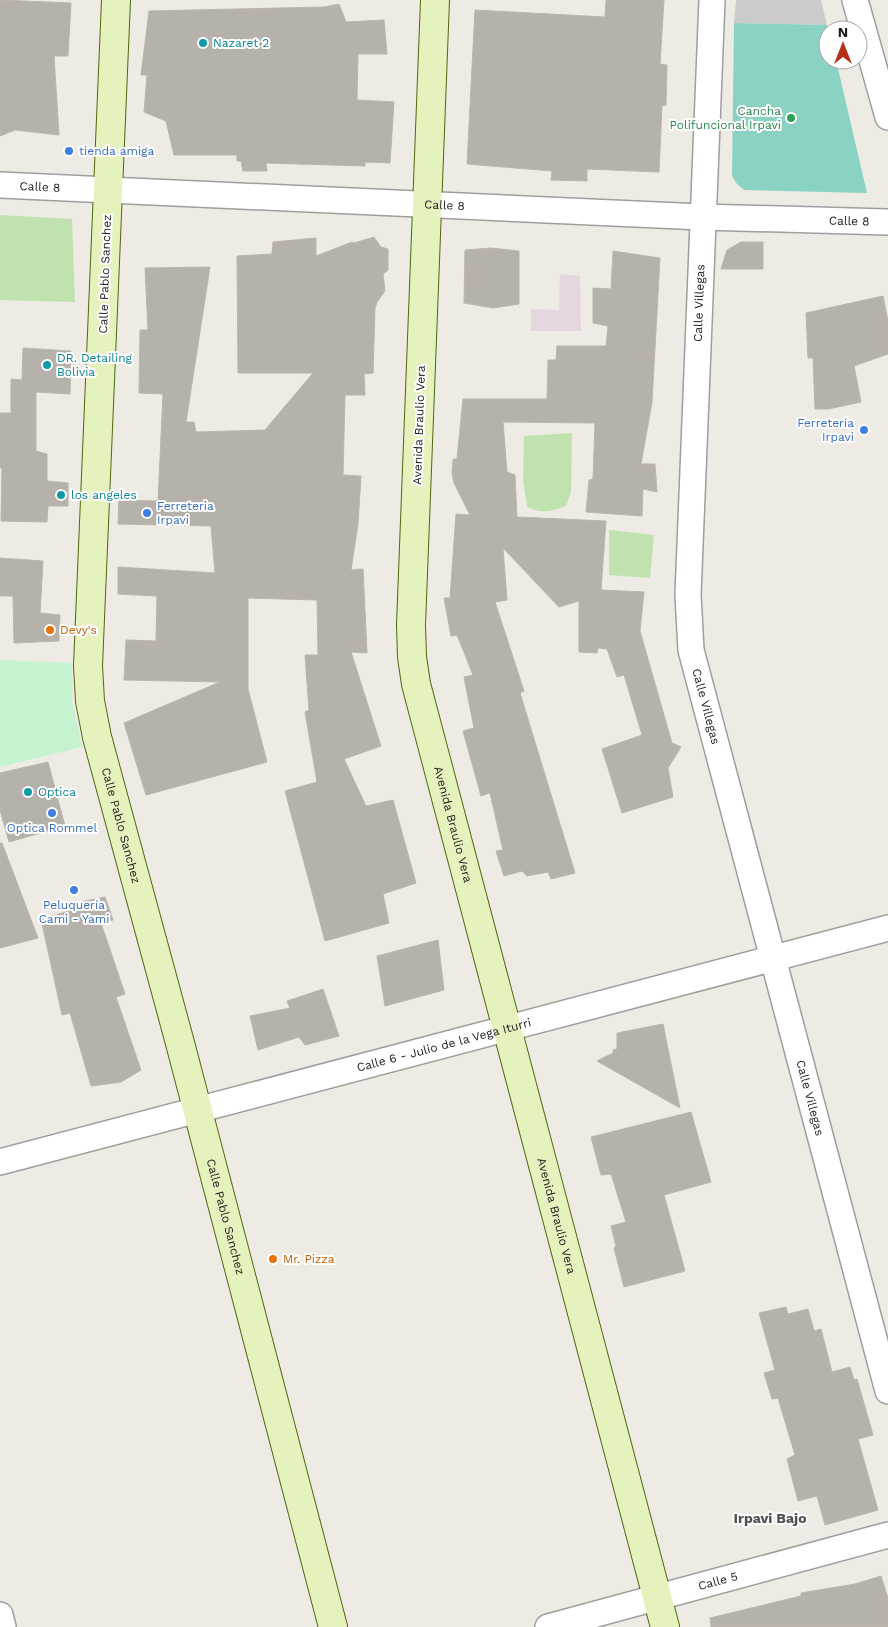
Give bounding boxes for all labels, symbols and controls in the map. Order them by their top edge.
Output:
north arrow [818,20,868,70]
text: N [838,24,848,40]
place label: Nazaret 2 [213,36,269,50]
marker: Nazaret 2 [197,37,209,49]
place label: Cancha Polifuncional Irpavi [670,104,781,132]
marker: Cancha Polifuncional Irpavi [785,112,797,124]
place label: tienda amiga [79,144,155,158]
marker: tienda amiga [63,145,75,157]
street label: Calle 8 [19,179,61,195]
street label: Calle 8 [424,197,465,213]
street label: Calle 8 [829,213,870,229]
street label: Calle Pablo Sanchez [96,214,114,334]
street label: Calle Villegas [691,264,707,342]
place label: DR. Detailing Bolivia [57,351,133,379]
marker: DR. Detailing Bolivia [41,359,53,371]
street label: Avenida Braulio Vera [410,365,428,485]
place label: Ferretería Irpavi [797,416,854,444]
marker: Ferretería Irpavi [858,424,870,436]
place label: los angeles [71,488,137,502]
marker: los angeles [55,489,67,501]
place label: Ferreteria Irpavi [157,499,214,527]
marker: Ferreteria Irpavi [141,507,153,519]
place label: Devy's [60,623,97,637]
marker: Devy's [44,624,56,636]
street label: Calle Villegas [689,667,723,746]
street label: Avenida Braulio Vera [431,765,475,884]
street label: Calle Pablo Sanchez [99,766,143,885]
place label: Optica [38,785,76,799]
marker: Optica [22,786,34,798]
marker: Optica Rommel [46,807,58,819]
place label: Optica Rommel [7,821,97,835]
marker: Peluquería Cami - Yami [68,884,80,896]
place label: Peluquería Cami - Yami [39,898,109,926]
street label: Calle 6 - Julio de la Vega Iturri [355,1015,533,1075]
street label: Calle Villegas [793,1058,827,1137]
street label: Avenida Braulio Vera [534,1156,579,1276]
street label: Calle Pablo Sanchez [204,1157,247,1276]
place label: Mr. Pizza [283,1252,335,1266]
marker: Mr. Pizza [267,1253,279,1265]
district label: Irpavi Bajo [733,1510,807,1526]
street label: Calle 5 [697,1569,739,1593]

